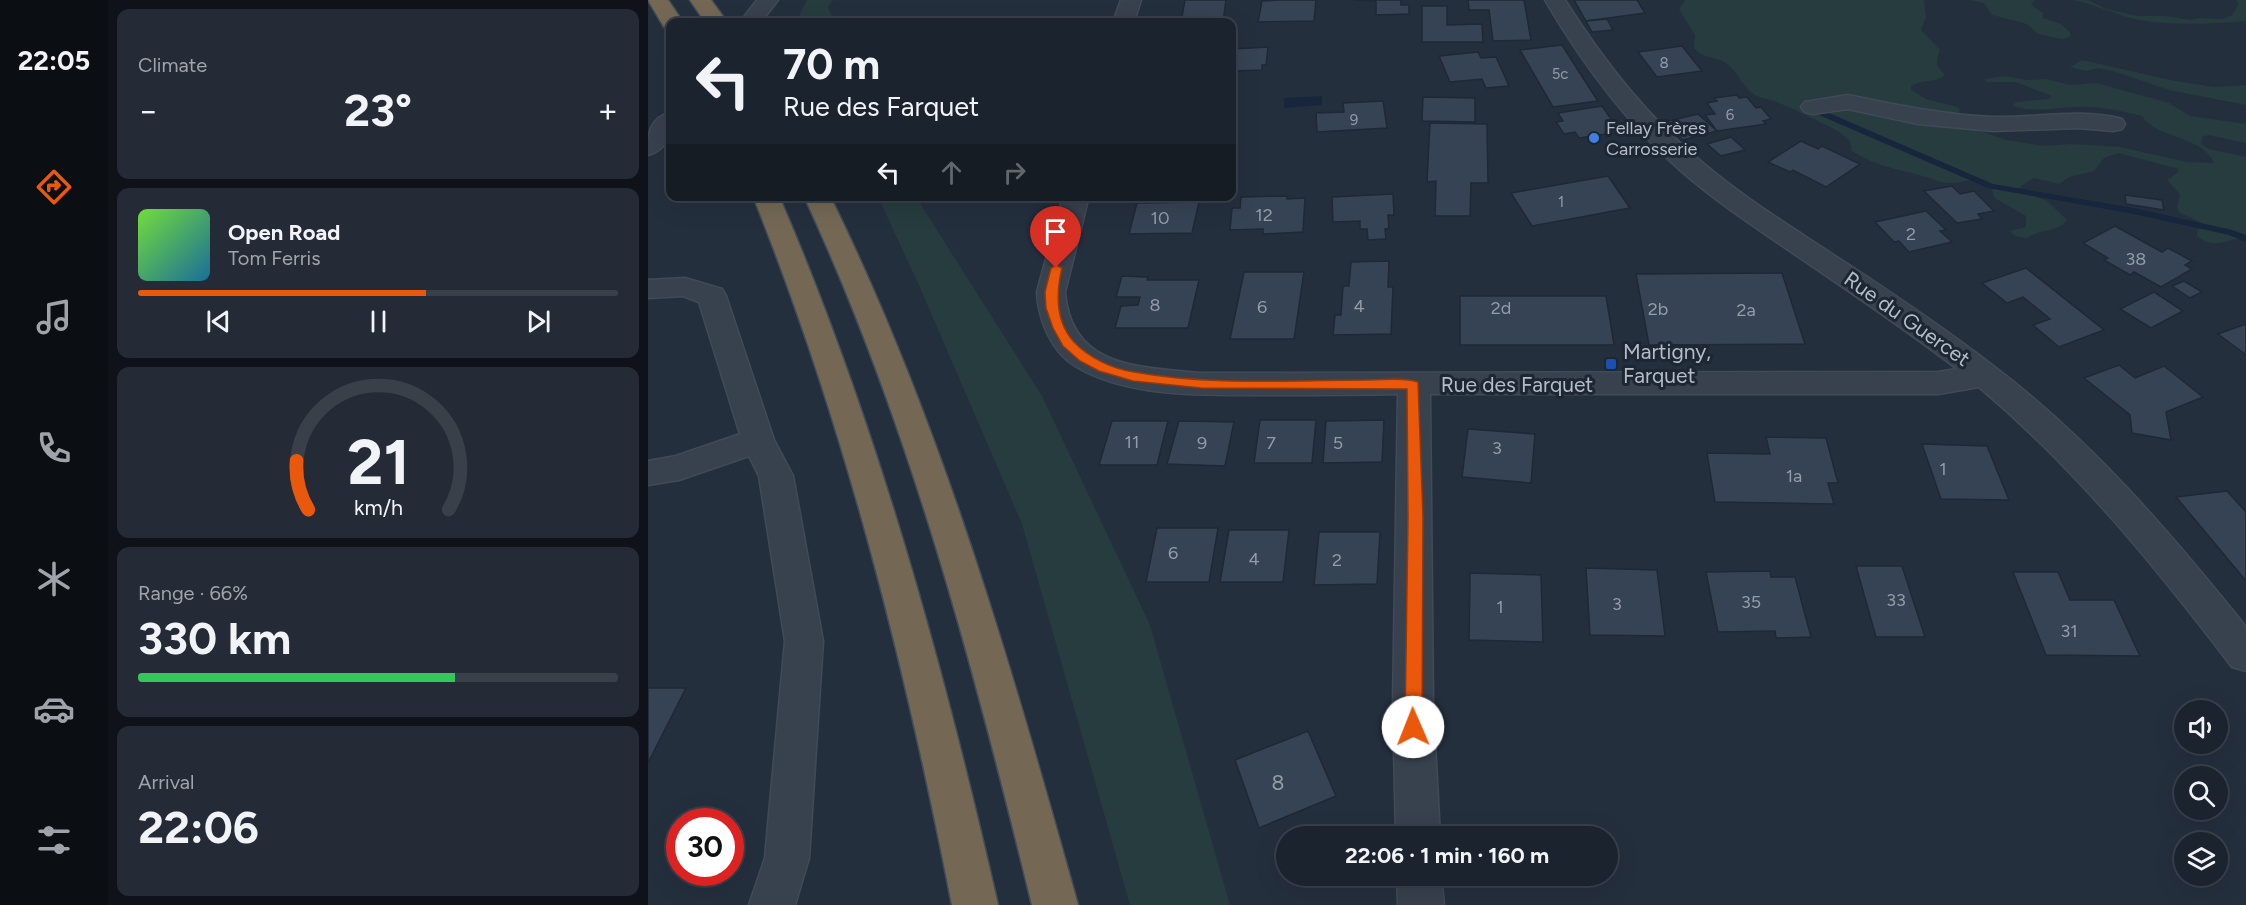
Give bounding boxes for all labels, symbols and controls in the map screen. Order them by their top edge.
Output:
text: 70 m [783,39,880,90]
icon: left [684,42,762,120]
text: 22:05 [18,44,90,77]
text: Climate [138,53,207,77]
house number: 8 [1659,54,1669,72]
house number: 5c [1552,65,1568,83]
text: 23° [344,83,412,137]
text: Rue des Farquet [783,90,979,123]
text: − [138,91,159,130]
text: + [597,91,618,130]
house number: 6 [1726,106,1735,124]
house number: 9 [1350,111,1358,129]
place label: Fellay Frères Carrosserie [1606,117,1706,160]
marker: Fellay Frères Carrosserie [1587,131,1601,145]
icon: left [872,156,905,189]
icon: ahead [935,156,968,189]
icon: right [998,156,1031,189]
icon: directions [33,166,75,208]
house number: 1 [1558,193,1564,211]
house number: 12 [1255,204,1273,226]
pin [1030,206,1081,268]
house number: 10 [1151,207,1169,229]
icon: arrive [1039,215,1072,248]
text: Open Road [228,219,340,246]
house number: 2 [1906,223,1916,245]
text: Tom Ferris [228,246,321,270]
house number: 38 [2126,248,2146,270]
street label: Rue du Guercet [1840,266,1975,371]
house number: 8 [1149,294,1161,316]
house number: 4 [1353,295,1365,317]
icon: music [33,296,75,338]
house number: 6 [1257,296,1267,318]
house number: 2d [1491,297,1511,319]
house number: 2b [1648,298,1668,320]
house number: 2a [1736,299,1756,321]
icon: previous [202,305,235,338]
icon: pause [362,305,395,338]
icon: next [522,305,555,338]
place label: Martigny, Farquet [1623,339,1711,388]
marker: Martigny, Farquet [1604,357,1618,371]
street label: Rue des Farquet [1441,372,1593,397]
text: 21 [347,425,409,500]
icon: phone [33,427,75,469]
house number: 11 [1125,431,1139,453]
house number: 9 [1197,432,1207,454]
house number: 7 [1266,432,1276,454]
house number: 5 [1333,432,1343,454]
house number: 3 [1492,437,1502,459]
house number: 1 [1939,458,1947,480]
house number: 1a [1786,465,1802,487]
text: km/h [354,495,402,520]
house number: 6 [1168,542,1178,564]
house number: 4 [1248,548,1260,570]
house number: 2 [1332,549,1342,571]
icon: climate [33,558,75,600]
text: Range · 66% [138,581,248,605]
house number: 33 [1886,589,1906,611]
house number: 35 [1741,591,1761,613]
house number: 3 [1612,593,1622,615]
house number: 1 [1496,596,1504,618]
text: 330 km [138,611,291,665]
house number: 31 [2060,620,2078,642]
icon: car [33,688,75,730]
position arrow [1381,695,1445,759]
map controls [2174,700,2228,886]
button: sound [2174,700,2228,754]
button: search [2174,766,2228,820]
text: Arrival [138,770,194,794]
house number: 8 [1272,770,1284,795]
text: 22:06 [138,800,259,854]
speed limit sign: 30 [666,808,744,886]
icon: filters [33,819,75,861]
button: layers [2174,832,2228,886]
text: 22:06 · 1 min · 160 m [1345,842,1549,869]

